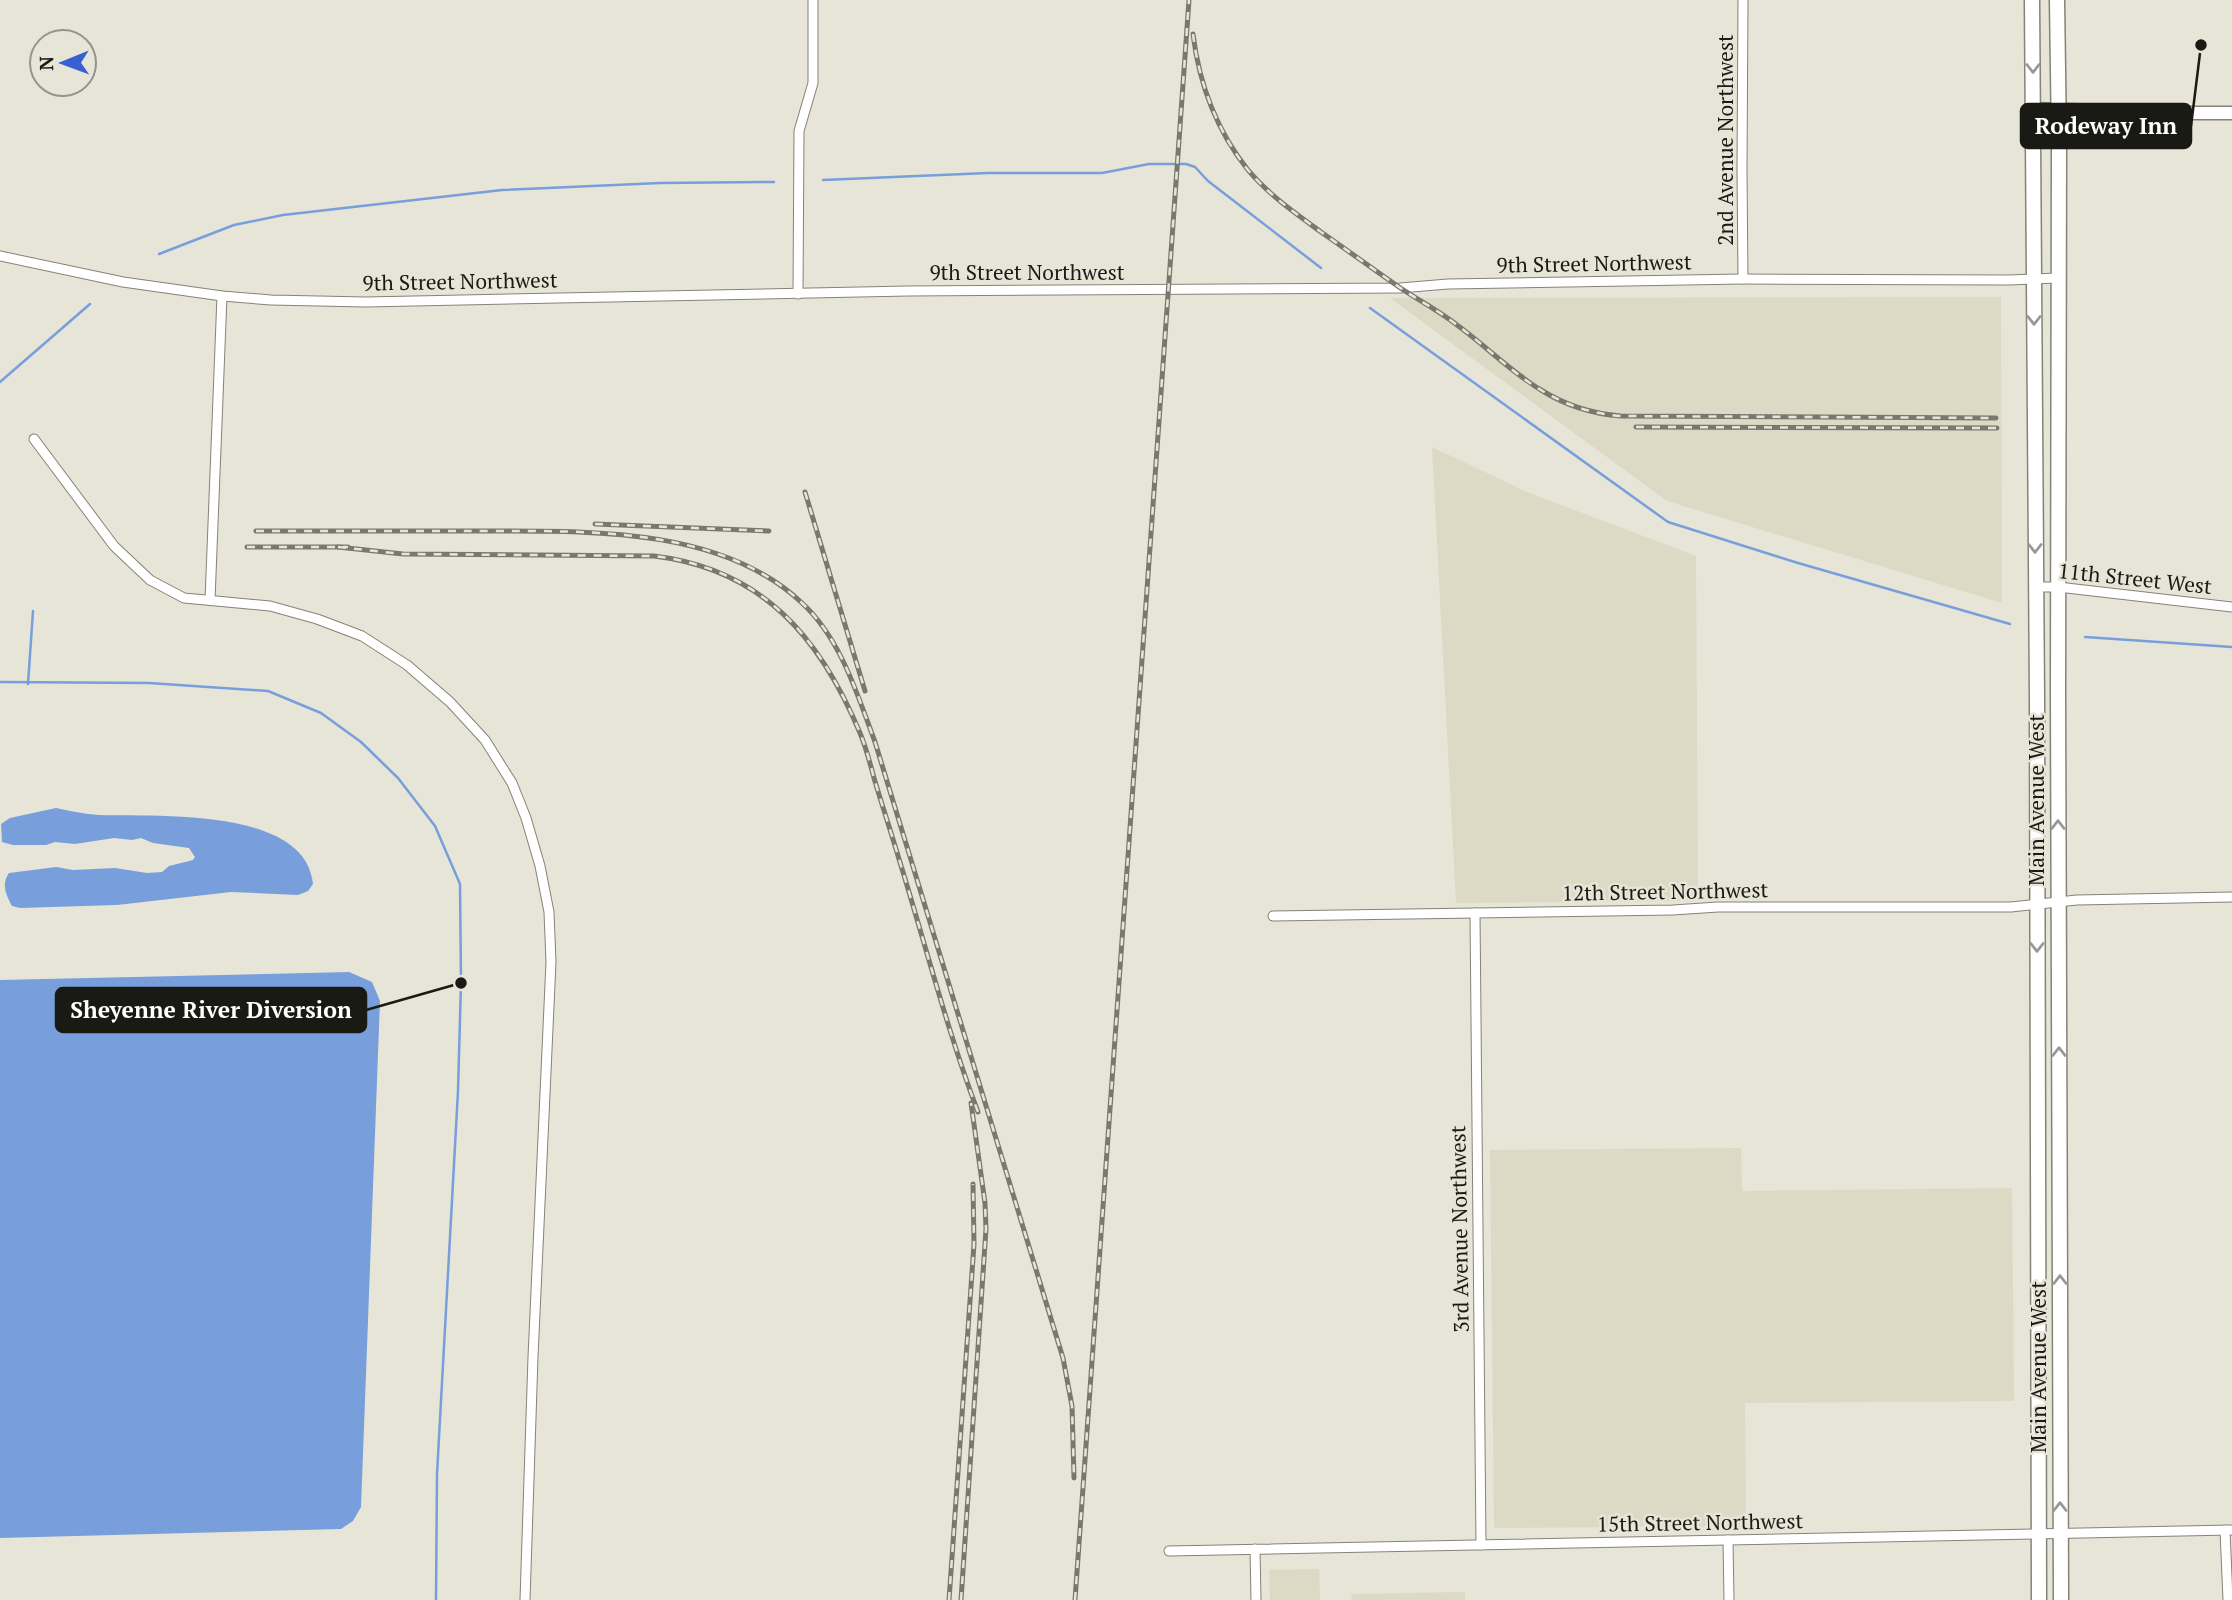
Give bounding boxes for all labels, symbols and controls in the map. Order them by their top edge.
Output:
north arrow [28,28,98,98]
street label: 2nd Avenue Northwest [1711,34,1739,246]
text: N [33,55,58,71]
one-way arrow [2025,63,2041,74]
callout: Rodeway Inn [2021,104,2191,148]
text: Rodeway Inn [2035,110,2177,141]
street label: 9th Street Northwest [1496,247,1692,279]
street label: 9th Street Northwest [929,258,1125,286]
street label: 9th Street Northwest [362,265,558,297]
one-way arrow [2026,315,2042,326]
one-way arrow [2027,543,2043,553]
street label: 11th Street West [2057,556,2214,600]
street label: Main Avenue West [2022,714,2050,886]
one-way arrow [2050,819,2066,830]
street label: 12th Street Northwest [1562,875,1769,907]
one-way arrow [2029,942,2045,952]
callout: Sheyenne River Diversion [56,988,366,1032]
text: Sheyenne River Diversion [70,994,352,1025]
one-way arrow [2051,1047,2067,1057]
street label: 3rd Avenue Northwest [1443,1125,1475,1333]
one-way arrow [2052,1274,2068,1285]
street label: Main Avenue West [2024,1281,2052,1453]
one-way arrow [2052,1502,2068,1512]
street label: 15th Street Northwest [1597,1506,1804,1538]

